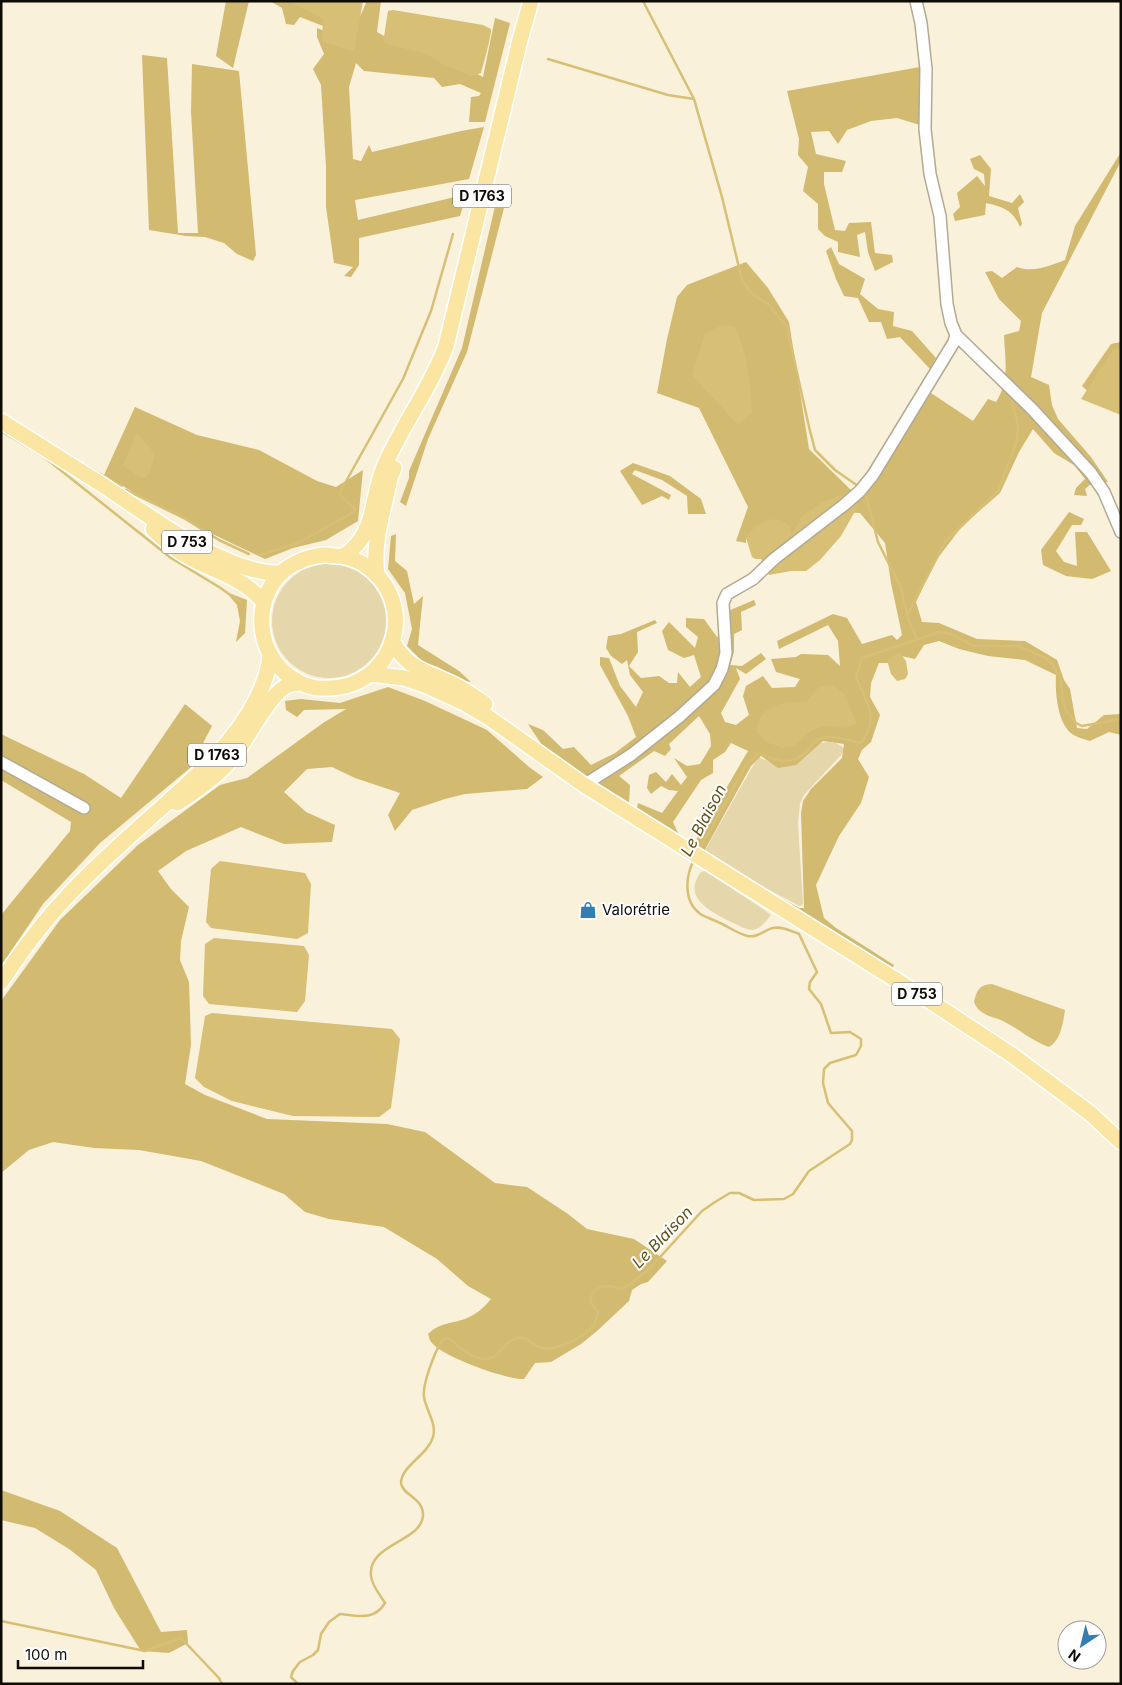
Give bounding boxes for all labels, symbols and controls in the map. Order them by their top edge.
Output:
road number: D 1763 [453,185,511,208]
road number: D 753 [162,530,212,554]
road number: D 1763 [188,744,246,766]
water label: Le Blaison [676,781,730,859]
shop icon: Valorétrie [578,900,598,920]
place label: Valorétrie [602,900,670,919]
road number: D 753 [892,982,942,1006]
water label: Le Blaison [628,1202,696,1272]
north arrow [1057,1620,1107,1670]
scale bar [18,1638,142,1670]
text: 100 m [25,1645,67,1664]
text: N [1065,1646,1084,1666]

